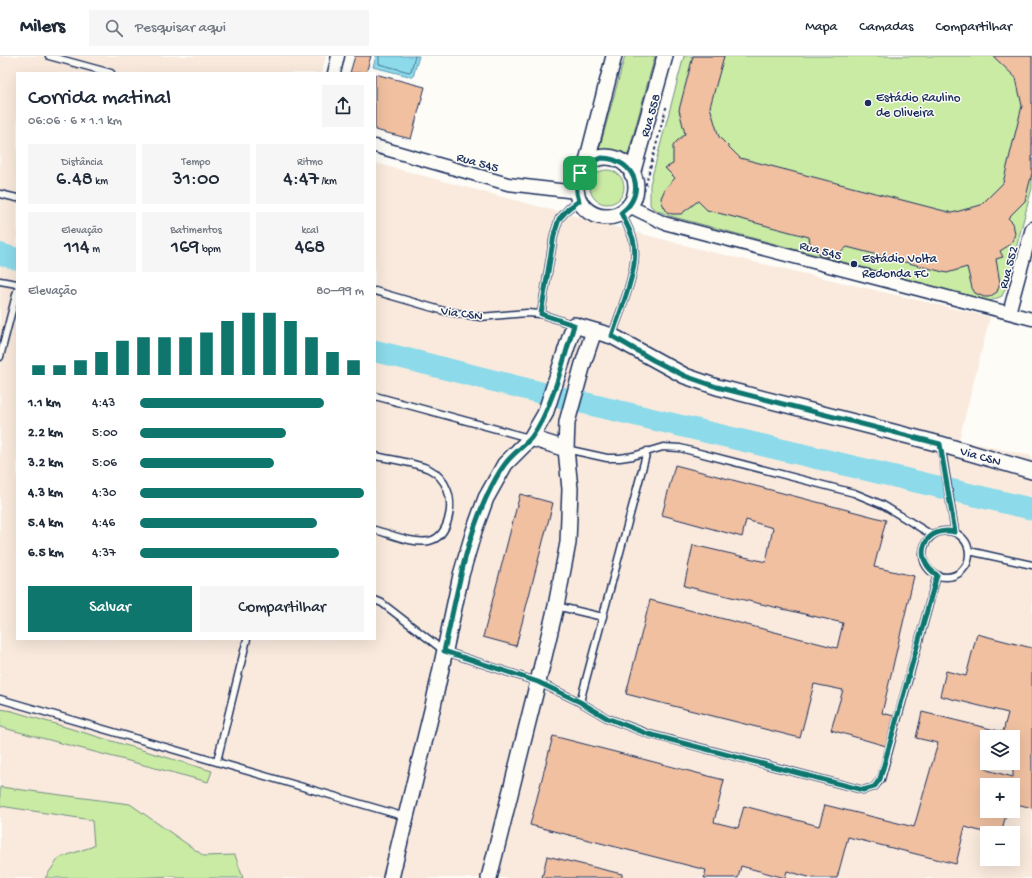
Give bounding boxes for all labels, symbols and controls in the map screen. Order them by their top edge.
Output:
search box [89,10,369,46]
text: Milers [20,16,65,39]
icon: search [103,17,125,39]
text: Pesquisar aqui [135,19,226,37]
text: Mapa [805,19,837,36]
text: Camadas [859,19,914,36]
text: Compartilhar [936,19,1012,36]
button: share [322,85,364,127]
text: Corrida matinal [28,86,171,112]
place label: Estádio Raulino de Oliveira [876,91,961,121]
street label: Rua 558 [638,92,665,139]
marker: Estádio Raulino de Oliveira [863,98,873,108]
text: 06:06 · 6 × 1.1 km [28,114,122,129]
street label: Rua 545 [455,150,500,177]
pin [563,156,597,190]
text: Distância [61,157,103,169]
text: Tempo [182,157,210,169]
text: Ritmo [297,157,323,169]
icon: arrive [569,162,591,184]
text: 6.48 [56,169,93,192]
text: 31:00 [172,169,220,192]
text: 4:47 [283,169,319,192]
text: km [93,176,108,188]
text: /km [319,176,337,188]
text: Elevação [61,225,103,237]
text: Batimentos [170,225,222,237]
text: kcal [301,225,319,237]
text: 114 [64,237,90,260]
text: 169 [171,237,199,260]
text: 468 [295,237,325,260]
street label: Rua 545 [798,239,843,264]
text: m [90,244,100,256]
text: bpm [199,244,221,256]
street label: Rua 552 [997,244,1022,290]
place label: Estádio Volta Redonda FC [862,252,938,282]
marker: Estádio Volta Redonda FC [849,259,859,269]
text: Elevação [28,284,77,299]
text: 80–99 m [316,284,364,299]
street label: Via CSN [439,304,483,325]
text: 1.1 km [28,396,61,411]
text: 4:43 [92,396,115,411]
text: 2.2 km [28,426,63,441]
text: 5:00 [92,426,118,441]
street label: Via CSN [957,444,1003,470]
text: 3.2 km [28,456,63,471]
text: 5:06 [92,456,117,471]
text: 4.3 km [28,486,63,501]
text: 4:30 [92,486,116,501]
text: 5.4 km [28,516,63,531]
text: 4:46 [92,516,115,531]
text: 6.5 km [28,546,64,561]
text: 4:37 [92,546,116,561]
button: Salvar [28,586,192,632]
button: Compartilhar [200,586,364,632]
map controls [980,730,1020,866]
button: layers [980,730,1020,770]
button: + [980,778,1020,818]
button: − [980,826,1020,866]

